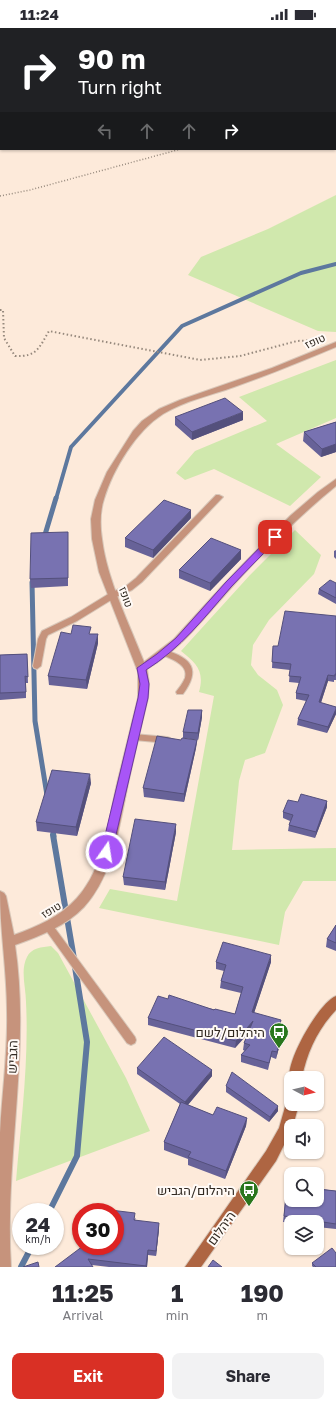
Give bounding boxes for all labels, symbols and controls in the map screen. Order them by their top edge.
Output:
text: 11:24 [20,5,59,23]
text: 90 m [78,42,145,75]
icon: right [12,44,64,96]
text: Turn right [78,76,162,98]
icon: left [94,120,116,142]
icon: ahead [136,120,158,142]
icon: ahead [178,120,200,142]
icon: right [220,120,242,142]
street label: טופז [303,330,327,351]
pin [258,520,292,554]
icon: arrive [264,526,286,548]
street label: טופז [117,585,136,609]
position arrow [85,831,127,873]
street label: טופז [38,899,63,921]
bus stop icon: היהלום/לשם [268,1021,290,1049]
place label: היהלום/לשם [196,1024,265,1040]
street label: הגביש [3,1040,21,1074]
north arrow [284,1071,324,1111]
map controls [284,1071,324,1255]
button: sound [284,1119,324,1159]
button: search [284,1167,324,1207]
bus stop icon: היהלום/הגביש [238,1179,260,1207]
place label: היהלום/הגביש [157,1182,235,1198]
speed limit sign: 30 [72,1203,124,1255]
street label: היהלום [203,1208,239,1248]
text: 24 [26,1212,50,1236]
button: layers [284,1215,324,1255]
text: km/h [25,1233,51,1245]
text: 11:25 [52,1278,114,1307]
text: 1 [171,1278,183,1307]
text: 190 [241,1278,284,1307]
text: Arrival [63,1307,103,1323]
text: min [166,1307,189,1323]
text: m [257,1307,268,1323]
button: Exit [12,1353,164,1399]
button: Share [172,1353,324,1399]

